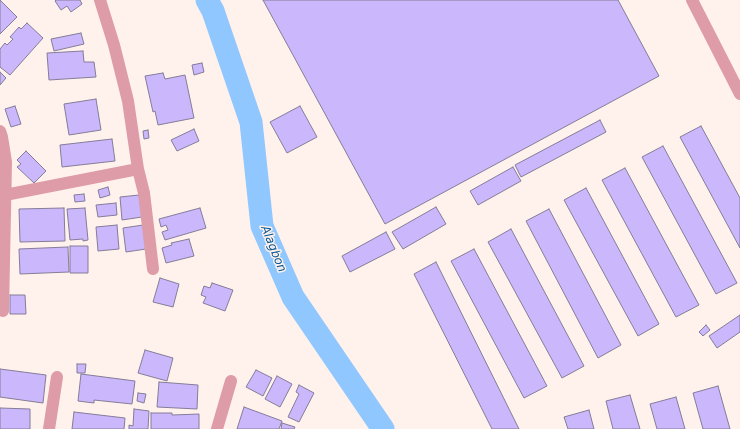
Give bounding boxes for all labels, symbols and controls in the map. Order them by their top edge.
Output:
water label: Alagbon [257,224,289,274]

